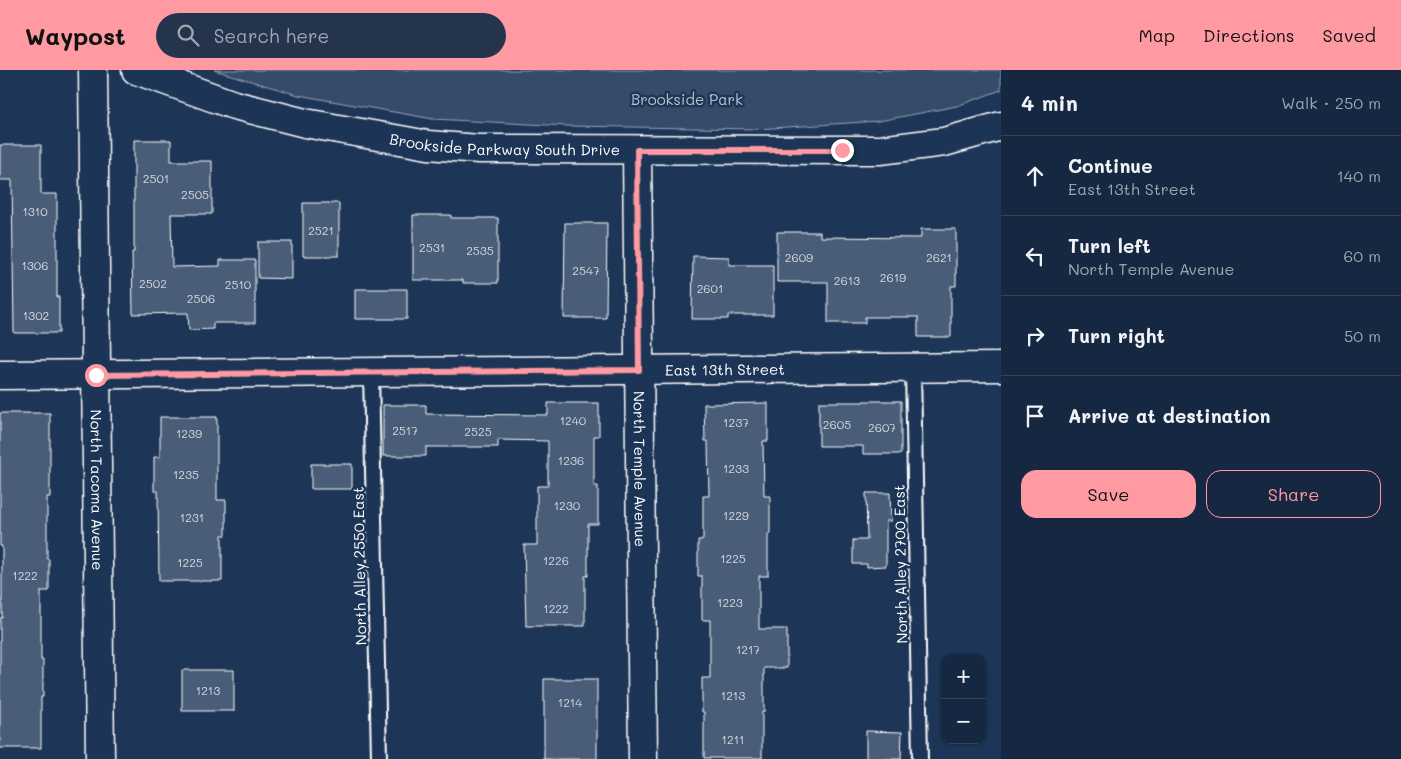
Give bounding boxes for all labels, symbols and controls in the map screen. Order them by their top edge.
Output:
search box [156,13,506,58]
text: Waypost [25,20,126,51]
icon: search [174,21,202,49]
text: Search here [214,23,329,48]
text: Map [1138,23,1175,47]
text: Directions [1203,23,1295,47]
text: Saved [1323,23,1376,47]
park label: Brookside Park [631,89,743,109]
text: 4 min [1021,89,1078,116]
text: Walk · 250 m [1281,92,1381,113]
street label: Brookside Parkway South Drive [388,128,620,159]
route end [831,139,854,162]
text: Continue [1068,153,1153,178]
icon: ahead [1021,162,1049,190]
text: 140 m [1337,165,1381,186]
house number: 2501 [143,170,169,186]
text: East 13th Street [1068,178,1196,199]
house number: 2505 [181,186,209,202]
house number: 1310 [22,203,48,219]
house number: 2521 [308,222,334,238]
text: Turn left [1068,233,1151,258]
house number: 2531 [419,239,445,255]
house number: 2535 [466,242,494,258]
icon: left [1021,242,1049,270]
text: 60 m [1344,245,1381,266]
house number: 2609 [785,249,813,265]
house number: 2621 [926,249,952,265]
house number: 1306 [21,257,49,273]
text: North Temple Avenue [1068,258,1234,279]
house number: 2547 [572,262,600,278]
house number: 2619 [880,269,906,285]
house number: 2613 [834,272,860,288]
house number: 2502 [139,275,167,291]
house number: 2510 [225,276,252,292]
house number: 2601 [697,280,723,296]
house number: 2506 [187,290,215,306]
house number: 1302 [23,307,49,323]
icon: right [1021,322,1049,350]
text: Turn right [1068,323,1165,348]
text: 50 m [1344,325,1381,346]
street label: East 13th Street [665,359,785,380]
route start [85,364,108,387]
street label: North Temple Avenue [629,391,651,547]
icon: arrive [1021,402,1049,430]
text: Arrive at destination [1068,403,1271,428]
street label: North Tacoma Avenue [86,409,108,571]
house number: 1240 [560,412,587,428]
house number: 1237 [723,414,749,430]
house number: 2605 [823,416,851,432]
house number: 2607 [868,419,896,435]
house number: 2517 [392,422,418,438]
house number: 2525 [464,423,492,439]
house number: 1239 [176,425,202,441]
house number: 1236 [558,452,584,468]
house number: 1233 [723,460,749,476]
house number: 1235 [173,466,199,482]
button: Save [1021,470,1196,518]
button: Share [1206,470,1381,518]
street label: North Alley 2700 East [889,484,911,644]
street label: North Alley 2550 East [348,486,370,646]
house number: 1230 [554,497,581,513]
house number: 1229 [723,507,749,523]
house number: 1231 [180,509,204,525]
house number: 1225 [720,550,746,566]
house number: 1226 [543,552,569,568]
house number: 1225 [177,554,203,570]
house number: 1222 [12,567,38,583]
house number: 1223 [717,594,743,610]
house number: 1222 [543,600,569,616]
house number: 1217 [736,641,760,657]
map controls [941,654,986,744]
button: + [941,654,986,699]
house number: 1213 [196,682,220,698]
house number: 1213 [721,687,745,703]
house number: 1214 [558,694,582,710]
button: − [941,699,986,744]
house number: 1211 [722,731,744,747]

